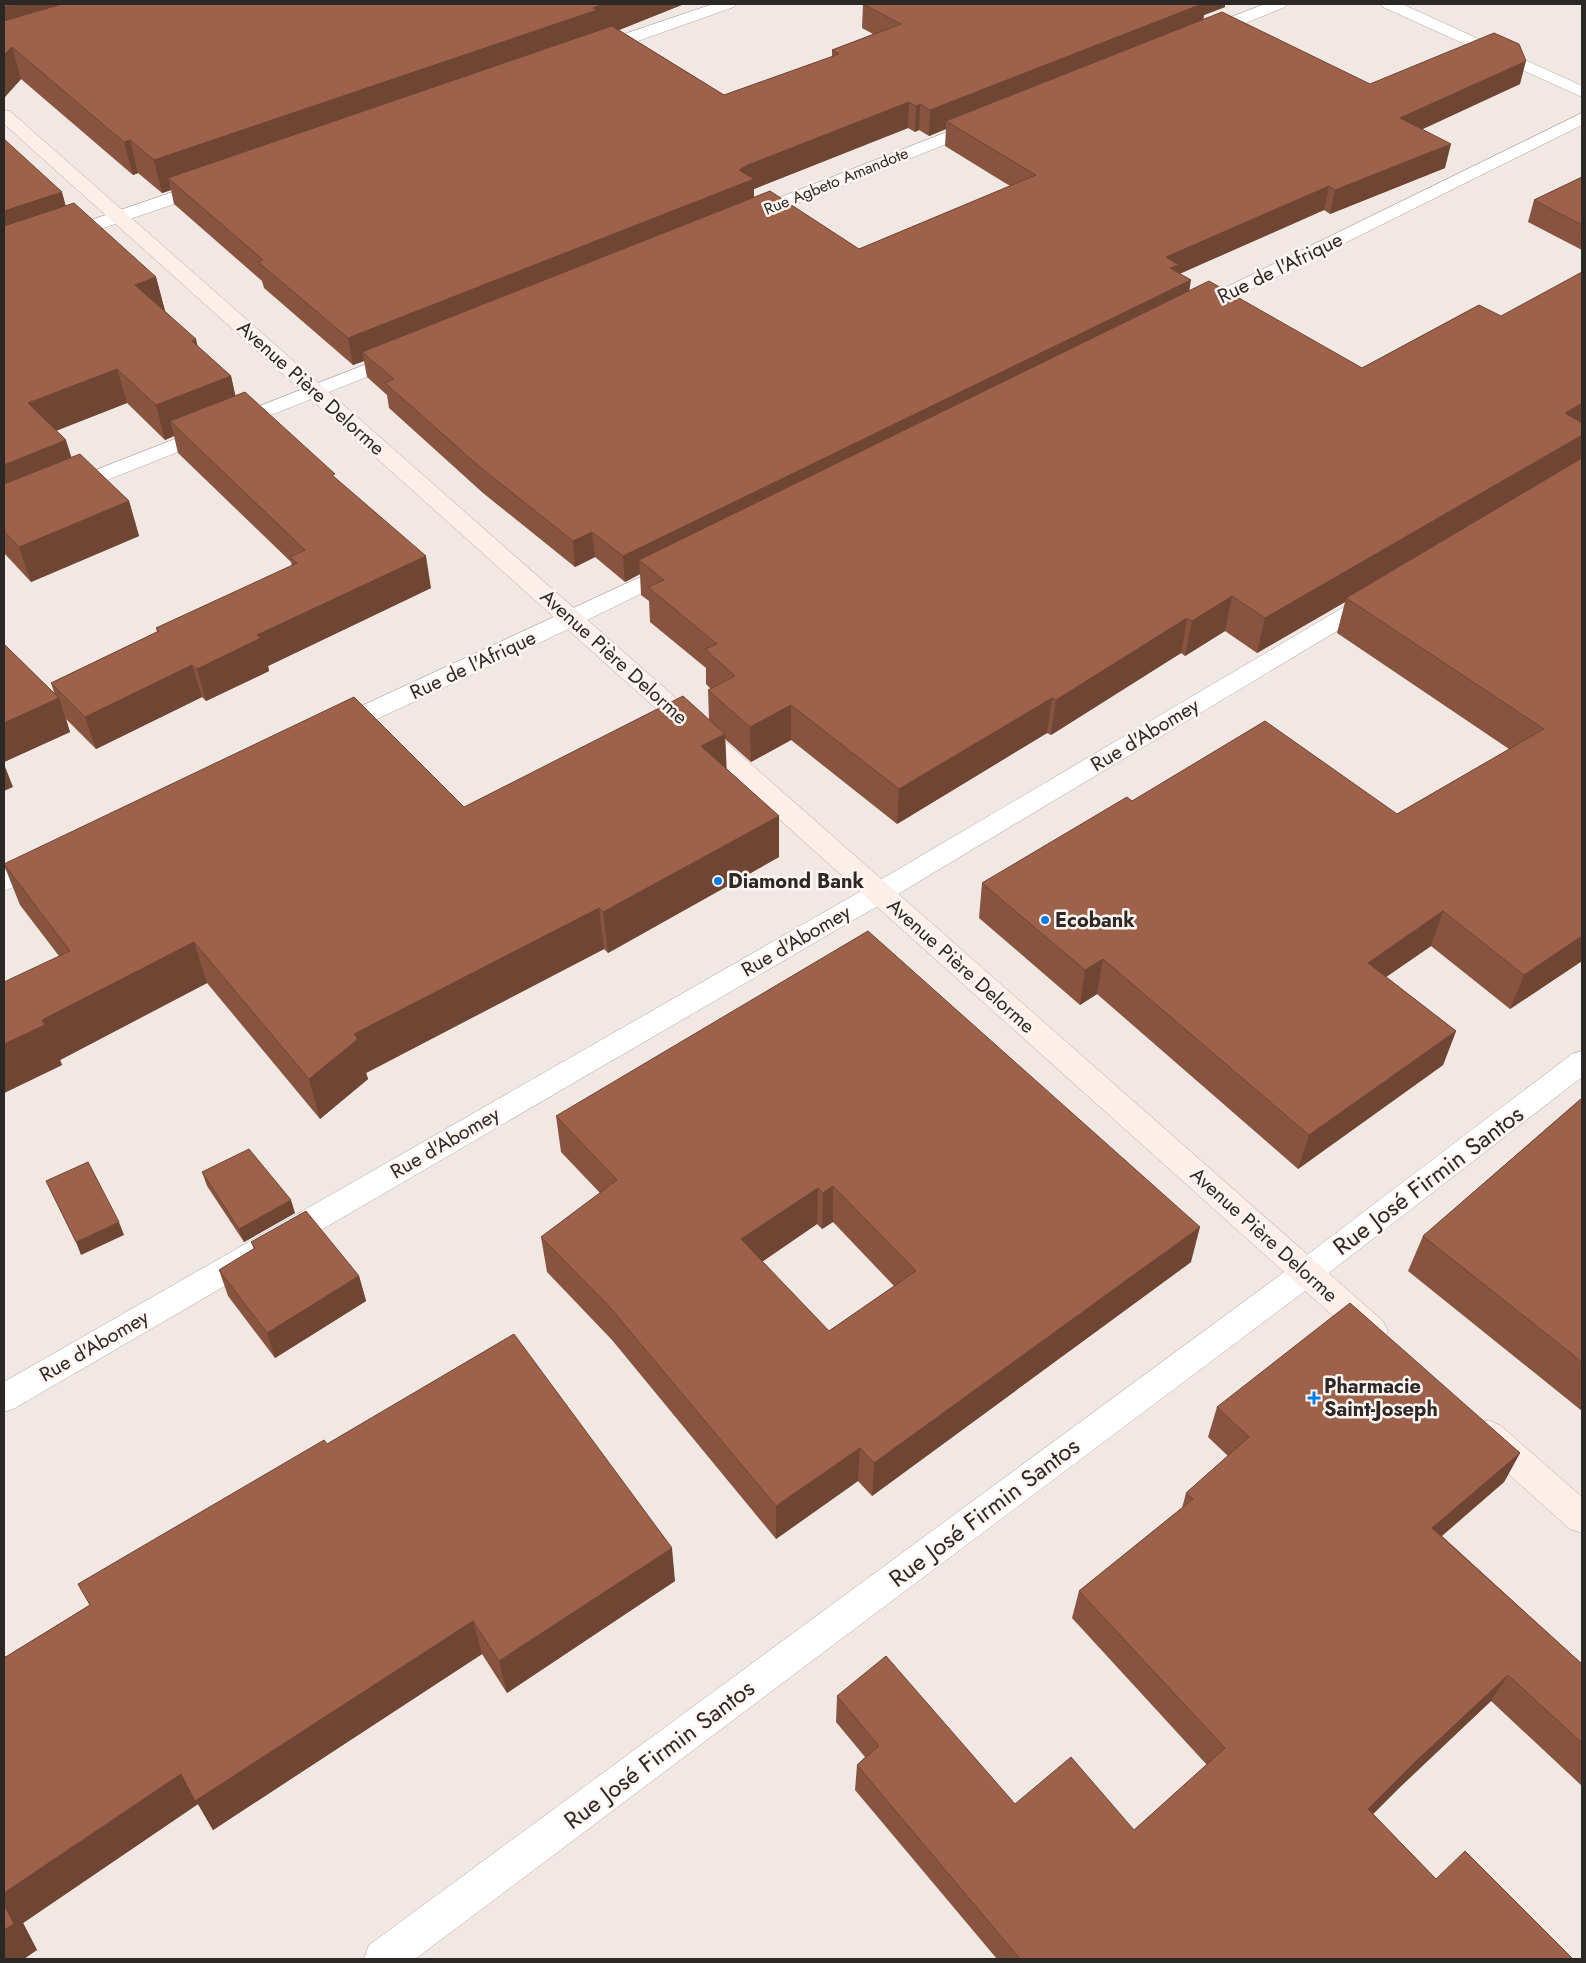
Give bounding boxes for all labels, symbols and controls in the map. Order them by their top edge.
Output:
street label: Rue Agbeto Amandote [760,142,912,220]
street label: Rue de l'Afrique [1212,225,1348,311]
street label: Avenue Pière Delorme [231,314,391,462]
street label: Avenue Pière Delorme [534,583,694,731]
street label: Rue de l'Afrique [405,623,541,707]
street label: Rue d'Abomey [1085,691,1205,779]
place label: Diamond Bank [728,867,865,896]
marker: Diamond Bank [712,875,724,887]
street label: Avenue Pière Delorme [881,892,1041,1040]
street label: Rue d'Abomey [736,898,856,984]
place label: Ecobank [1055,906,1135,935]
marker: Ecobank [1039,914,1051,926]
street label: Rue José Firmin Santos [1325,1097,1531,1263]
street label: Rue d'Abomey [385,1100,505,1186]
street label: Avenue Pière Delorme [1184,1161,1344,1309]
street label: Rue d'Abomey [34,1303,154,1389]
place label: Pharmacie Saint-Joseph [1324,1372,1438,1424]
marker: Pharmacie Saint-Joseph [1308,1392,1320,1404]
street label: Rue José Firmin Santos [881,1429,1087,1595]
street label: Rue José Firmin Santos [556,1671,762,1837]

